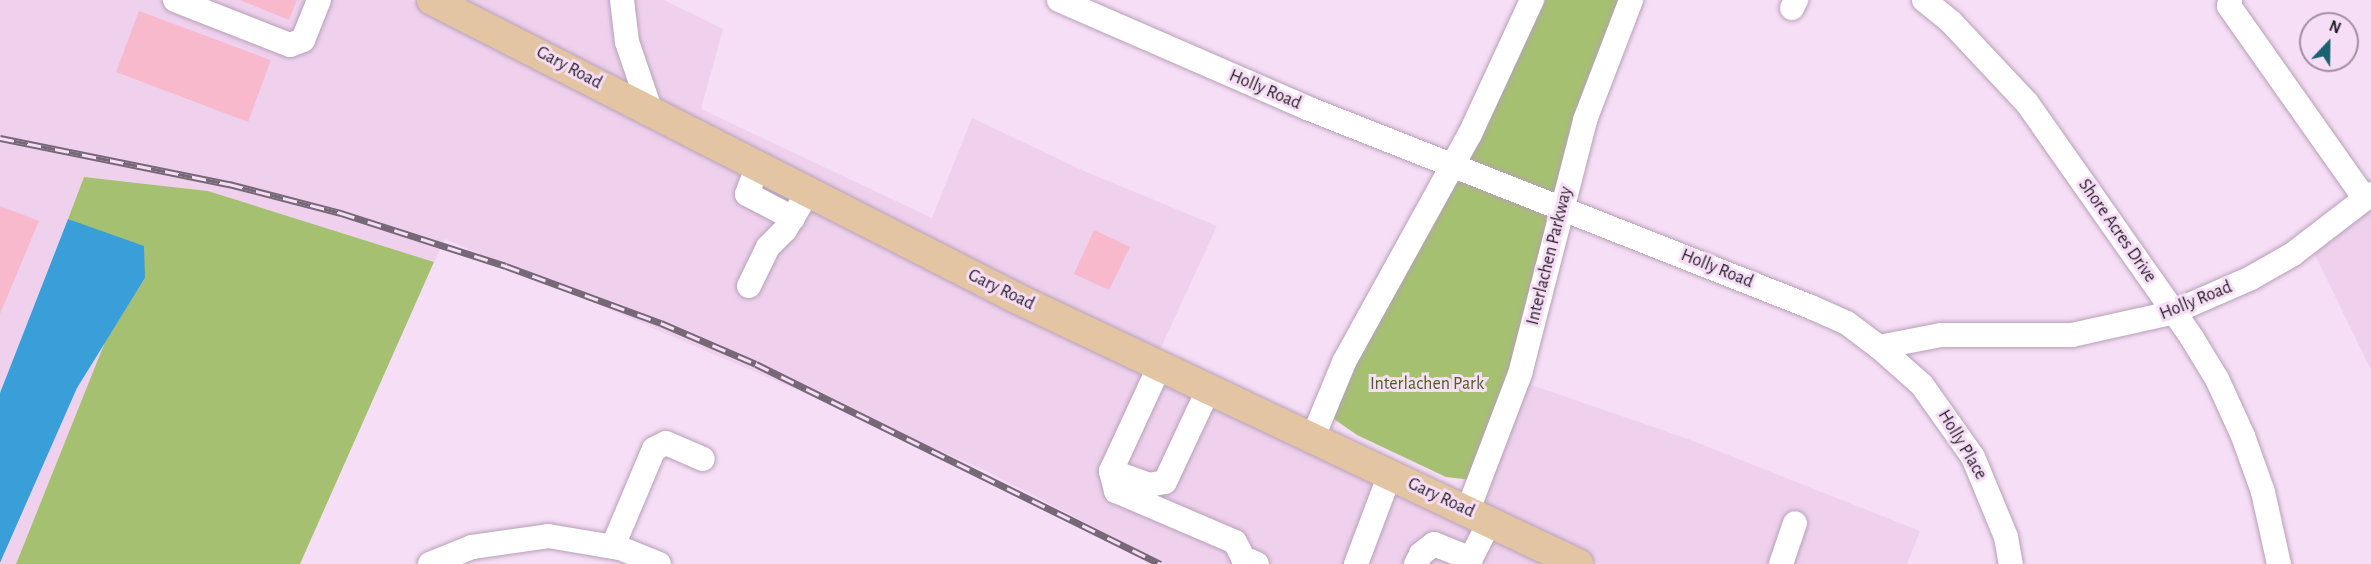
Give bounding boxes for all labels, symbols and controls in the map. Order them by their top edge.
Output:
north arrow [2299,12,2359,72]
text: N [2327,18,2343,37]
street label: Gary Road [532,42,606,94]
street label: Holly Road [1226,65,1304,115]
street label: Shore Acres Drive [2073,175,2161,287]
street label: Interlachen Parkway [1522,185,1578,327]
street label: Holly Road [1678,245,1756,293]
street label: Gary Road [964,265,1038,315]
street label: Holly Road [2157,277,2235,325]
park label: Interlachen Park [1370,373,1484,395]
street label: Holly Place [1933,406,1991,484]
street label: Gary Road [1404,473,1478,523]

